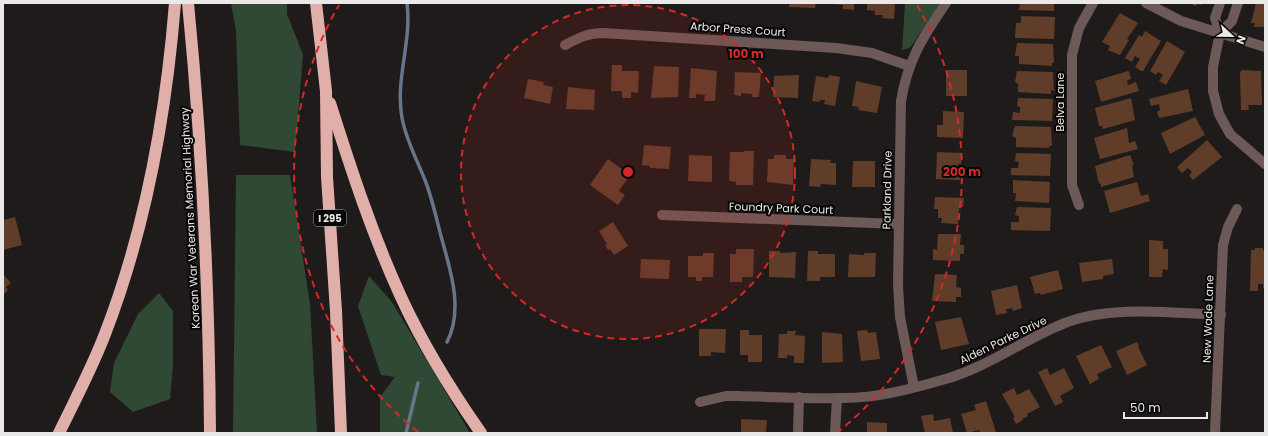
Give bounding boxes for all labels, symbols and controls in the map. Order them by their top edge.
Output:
north arrow [1212,16,1252,56]
street label: Arbor Press Court [690,18,786,40]
text: N [1232,33,1250,47]
text: 100 m [728,45,764,62]
street label: Belva Lane [1052,72,1068,131]
street label: Korean War Veterans Memorial Highway [176,106,204,329]
street label: Parkland Drive [878,150,896,229]
text: 200 m [943,163,981,180]
centre of rings [621,165,635,179]
street label: Foundry Park Court [728,198,834,218]
road number: I 295 [314,210,346,226]
street label: New Wade Lane [1198,275,1218,363]
street label: Alden Parke Drive [957,312,1049,368]
scale bar [1124,394,1207,420]
text: 50 m [1130,399,1161,416]

